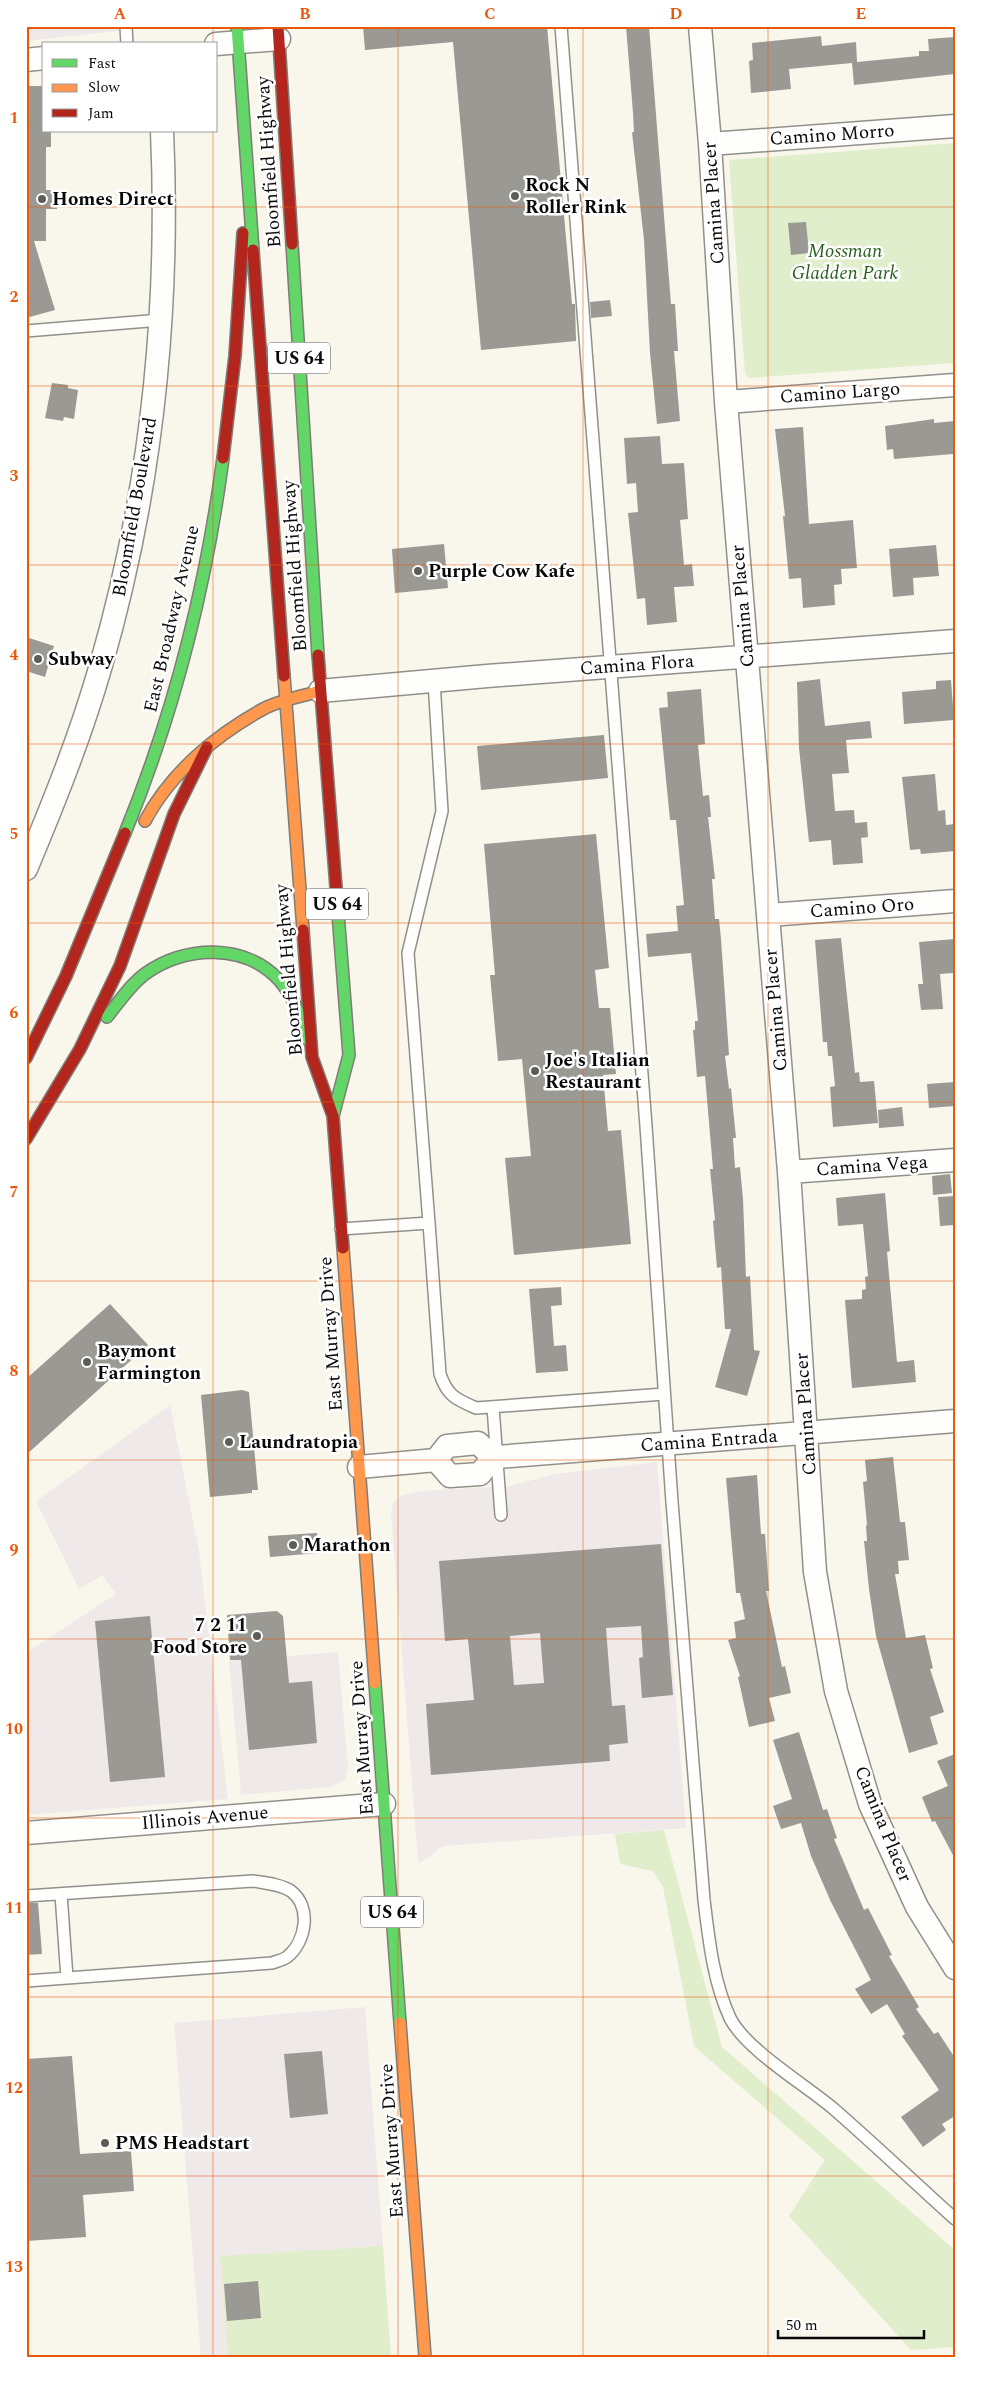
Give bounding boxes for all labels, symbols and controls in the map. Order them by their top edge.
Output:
text: A [114,2,127,26]
text: B [299,2,311,26]
text: C [484,2,496,26]
text: D [670,2,683,26]
text: E [856,2,866,26]
legend [42,42,218,132]
text: Fast [88,52,116,75]
street label: Bloomfield Highway [248,74,289,249]
text: Slow [88,76,120,99]
text: Jam [88,102,114,125]
text: 1 [10,106,18,130]
street label: Camino Morro [769,116,895,154]
street label: Camina Placer [695,140,733,265]
place label: Rock N Roller Rink [525,171,628,222]
place label: Homes Direct [52,185,174,214]
marker: Rock N Roller Rink [509,190,521,202]
marker: Homes Direct [36,193,48,205]
park label: Mossman Gladden Park [792,237,898,288]
text: 2 [10,285,19,309]
road number: US 64 [268,342,330,373]
street label: Camino Largo [779,374,901,412]
street label: Bloomfield Boulevard [105,415,165,599]
text: 3 [10,464,19,488]
street label: Bloomfield Highway [274,478,315,653]
street label: East Broadway Avenue [136,522,208,716]
street label: Camina Placer [723,543,763,669]
place label: Purple Cow Kafe [428,557,575,586]
marker: Purple Cow Kafe [412,565,424,577]
text: 4 [10,643,19,667]
place label: Subway [48,645,115,674]
street label: Camina Flora [579,646,696,683]
marker: Subway [32,653,44,665]
text: 5 [10,822,18,846]
street label: Bloomfield Highway [267,882,311,1057]
road number: US 64 [306,889,368,920]
street label: Camino Oro [809,890,915,926]
street label: Camina Placer [756,947,796,1073]
text: 6 [10,1001,19,1025]
place label: Joe's Italian Restaurant [545,1046,650,1097]
marker: Joe's Italian Restaurant [529,1065,541,1077]
street label: Camina Vega [815,1148,930,1184]
text: 7 [10,1180,19,1204]
street label: East Murray Drive [311,1256,351,1412]
place label: Baymont Farmington [97,1337,202,1388]
street label: Camina Placer [787,1351,825,1476]
marker: Baymont Farmington [81,1356,93,1368]
text: 8 [10,1359,19,1383]
street label: Camina Entrada [639,1422,779,1460]
place label: Laundratopia [239,1428,358,1457]
marker: Laundratopia [223,1436,235,1448]
place label: Marathon [303,1531,391,1560]
text: 9 [10,1538,19,1562]
marker: Marathon [287,1539,299,1551]
place label: 7 2 11 Food Store [152,1611,247,1662]
marker: 7 2 11 Food Store [251,1630,263,1642]
street label: East Murray Drive [342,1660,382,1816]
text: 10 [5,1717,23,1741]
street label: Camina Placer [846,1761,920,1887]
street label: Illinois Avenue [140,1798,270,1838]
text: 11 [5,1896,23,1920]
road number: US 64 [361,1896,423,1928]
street label: East Murray Drive [372,2063,412,2219]
text: 12 [5,2076,23,2100]
place label: PMS Headstart [115,2129,249,2158]
marker: PMS Headstart [99,2137,111,2149]
text: 13 [5,2255,23,2279]
scale bar [778,2308,925,2340]
text: 50 m [786,2314,818,2337]

